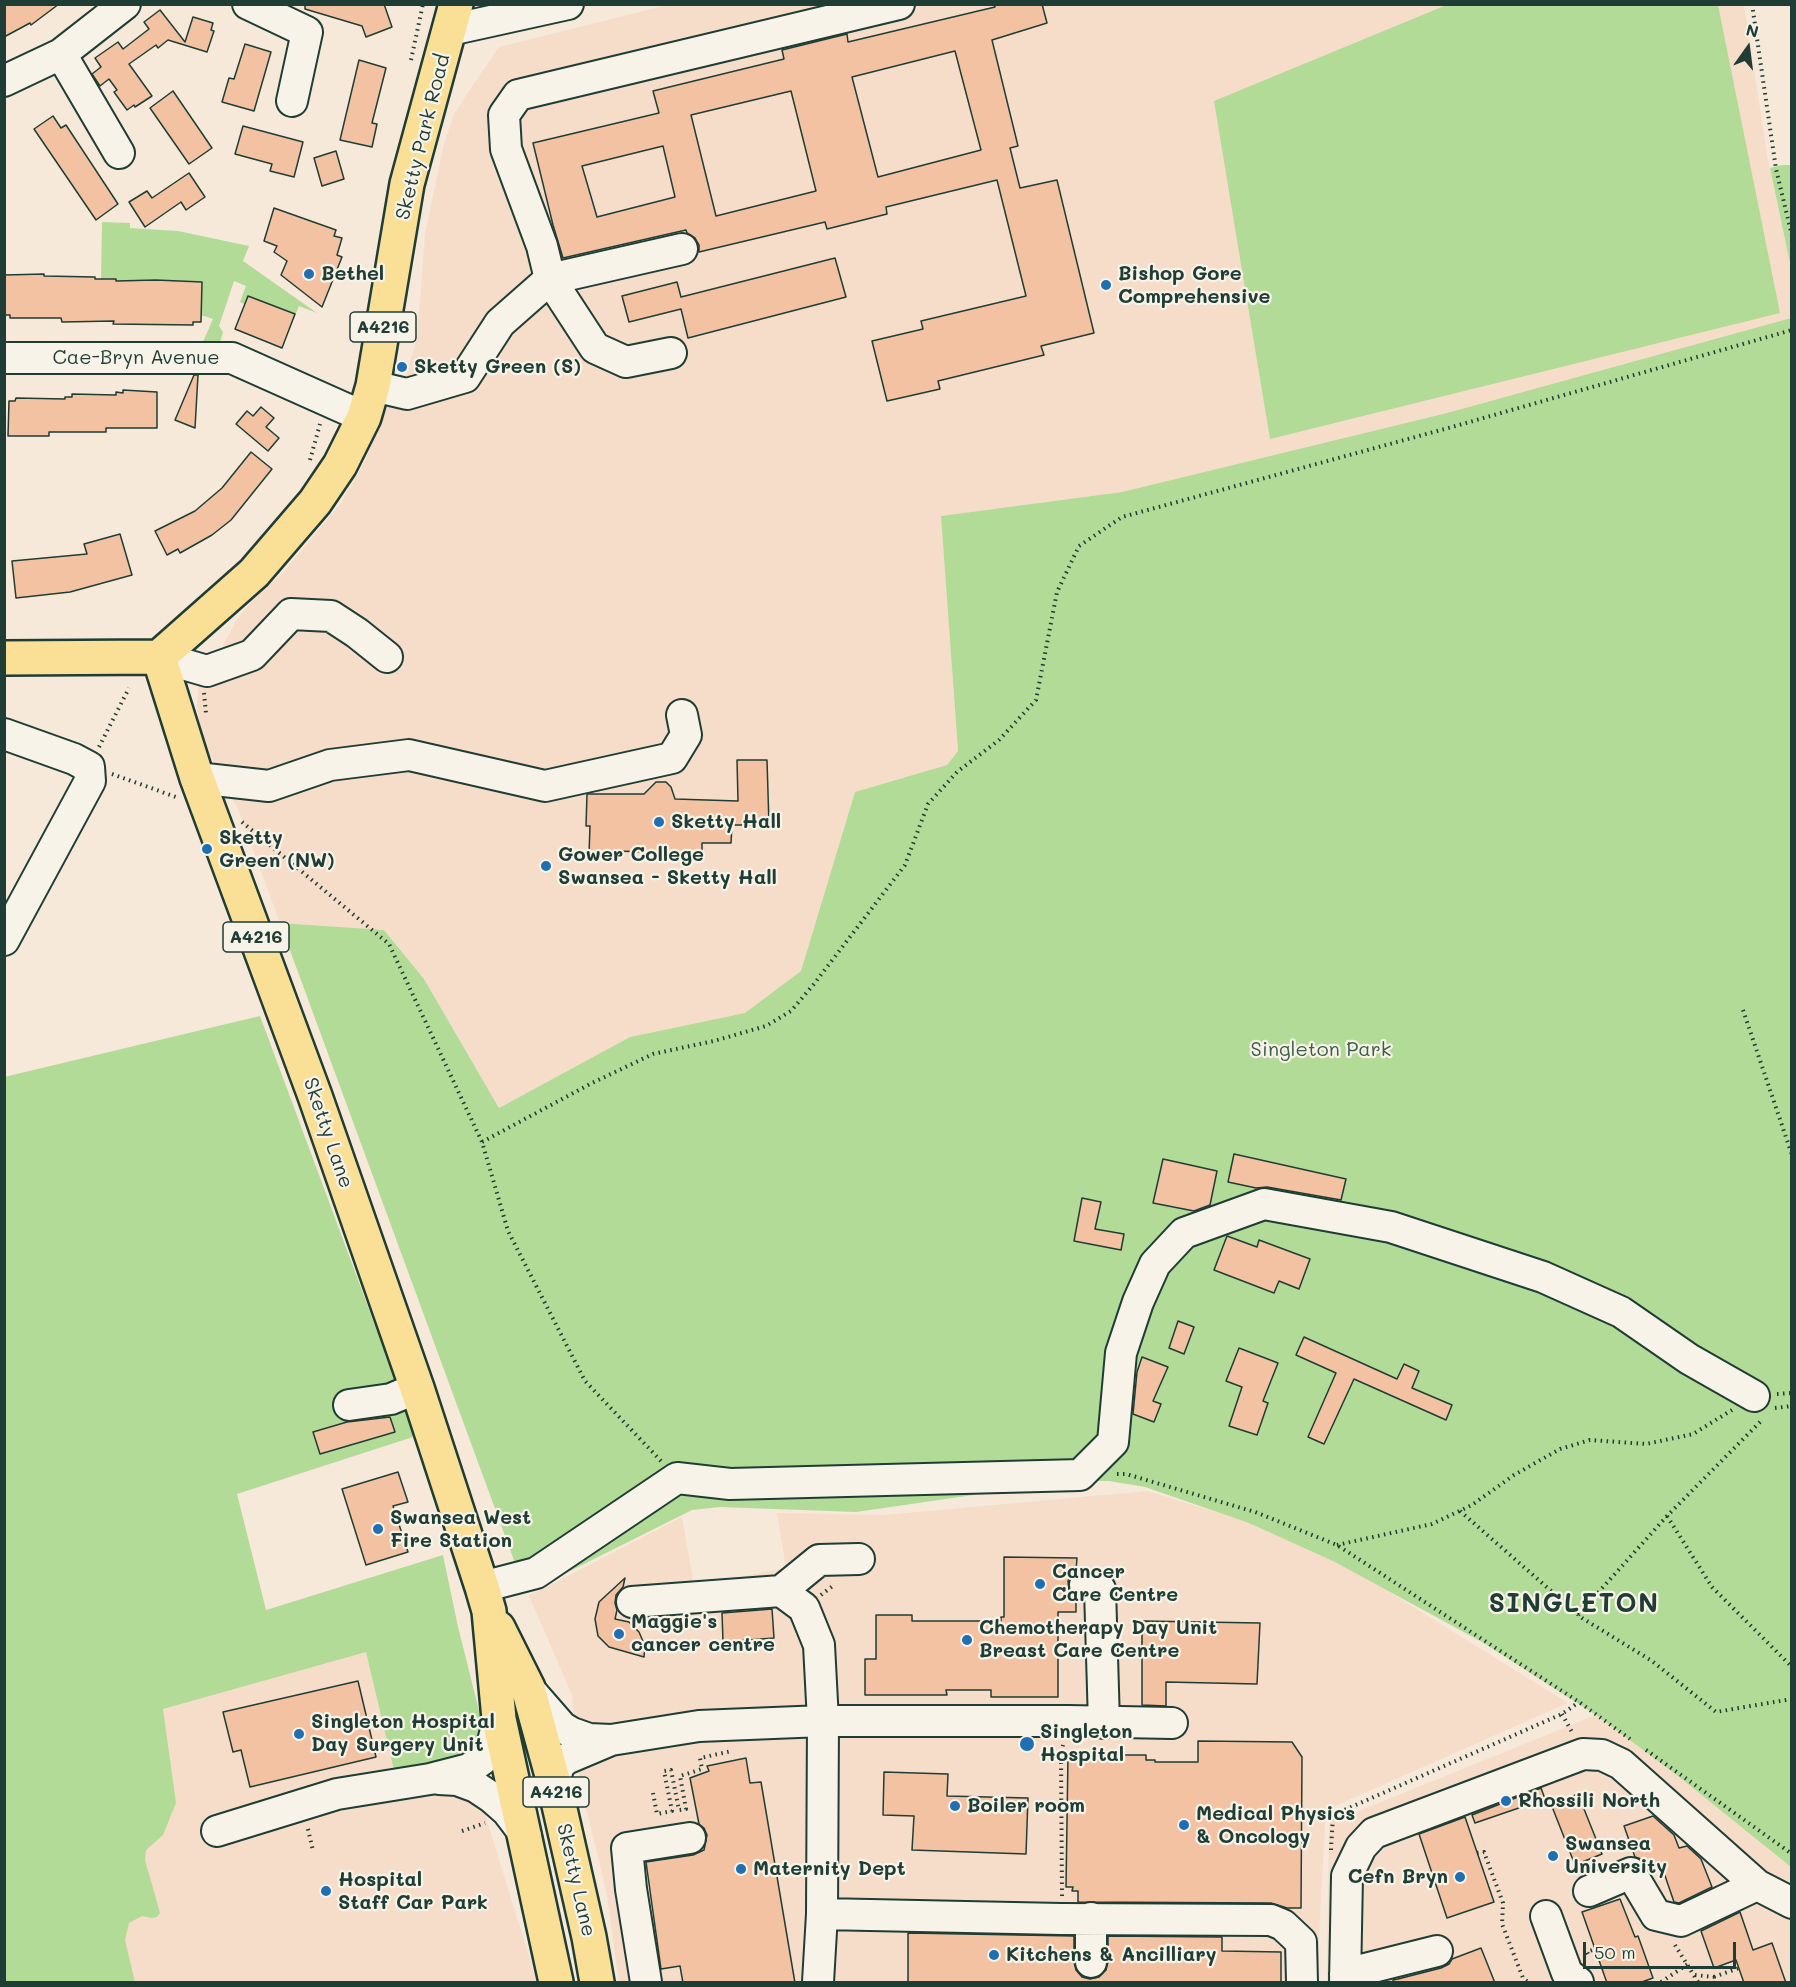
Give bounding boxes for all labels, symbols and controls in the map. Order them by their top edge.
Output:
north arrow [1718,18,1778,78]
text: N [1744,18,1761,42]
street label: Sketty Park Road [391,51,455,223]
place label: Bethel [321,262,384,286]
place label: Bishop Gore Comprehensive [1118,262,1270,309]
marker: Bethel [302,267,316,281]
marker: Bishop Gore Comprehensive [1099,278,1113,292]
road number: A4216 [350,312,416,342]
street label: Cae-Bryn Avenue [52,346,220,370]
place label: Sketty Green (S) [414,355,581,379]
marker: Sketty Green (S) [395,360,409,374]
place label: Sketty Hall [671,810,781,834]
marker: Sketty Hall [652,815,666,829]
place label: Sketty Green (NW) [219,826,335,873]
marker: Sketty Green (NW) [200,842,214,856]
place label: Gower College Swansea - Sketty Hall [558,843,777,890]
marker: Gower College Swansea - Sketty Hall [539,859,553,873]
road number: A4216 [223,922,289,952]
park label: Singleton Park [1251,1038,1391,1062]
street label: Sketty Lane [298,1075,358,1191]
place label: Swansea West Fire Station [390,1506,531,1553]
marker: Swansea West Fire Station [371,1522,385,1536]
place label: Cancer Care Centre [1052,1560,1178,1607]
marker: Cancer Care Centre [1033,1577,1047,1591]
district label: SINGLETON [1489,1588,1659,1620]
place label: Maggie's cancer centre [631,1610,775,1657]
place label: Chemotherapy Day Unit Breast Care Centre [979,1616,1217,1663]
marker: Maggie's cancer centre [612,1627,626,1641]
marker: Chemotherapy Day Unit Breast Care Centre [960,1633,974,1647]
place label: Singleton Hospital Day Surgery Unit [311,1710,495,1757]
place label: Singleton Hospital [1040,1720,1132,1767]
marker: Singleton Hospital Day Surgery Unit [292,1727,306,1741]
marker: Singleton Hospital [1018,1735,1036,1753]
road number: A4216 [523,1777,589,1807]
place label: Rhossili North [1518,1789,1660,1813]
place label: Boiler room [967,1794,1085,1818]
marker: Rhossili North [1499,1794,1513,1808]
marker: Boiler room [948,1799,962,1813]
place label: Medical Physics & Oncology [1196,1802,1355,1849]
marker: Medical Physics & Oncology [1177,1818,1191,1832]
street label: Sketty Lane [551,1821,601,1939]
place label: Swansea University [1565,1832,1667,1879]
marker: Swansea University [1546,1849,1560,1863]
place label: Maternity Dept [753,1857,906,1881]
marker: Maternity Dept [734,1862,748,1876]
place label: Cefn Bryn [1348,1865,1448,1889]
place label: Hospital Staff Car Park [338,1868,488,1915]
marker: Cefn Bryn [1453,1870,1467,1884]
marker: Hospital Staff Car Park [319,1884,333,1898]
scale bar [1586,1930,1739,1968]
text: 50 m [1594,1940,1636,1964]
place label: Kitchens & Ancilliary [1006,1943,1216,1967]
marker: Kitchens & Ancilliary [987,1948,1001,1962]

